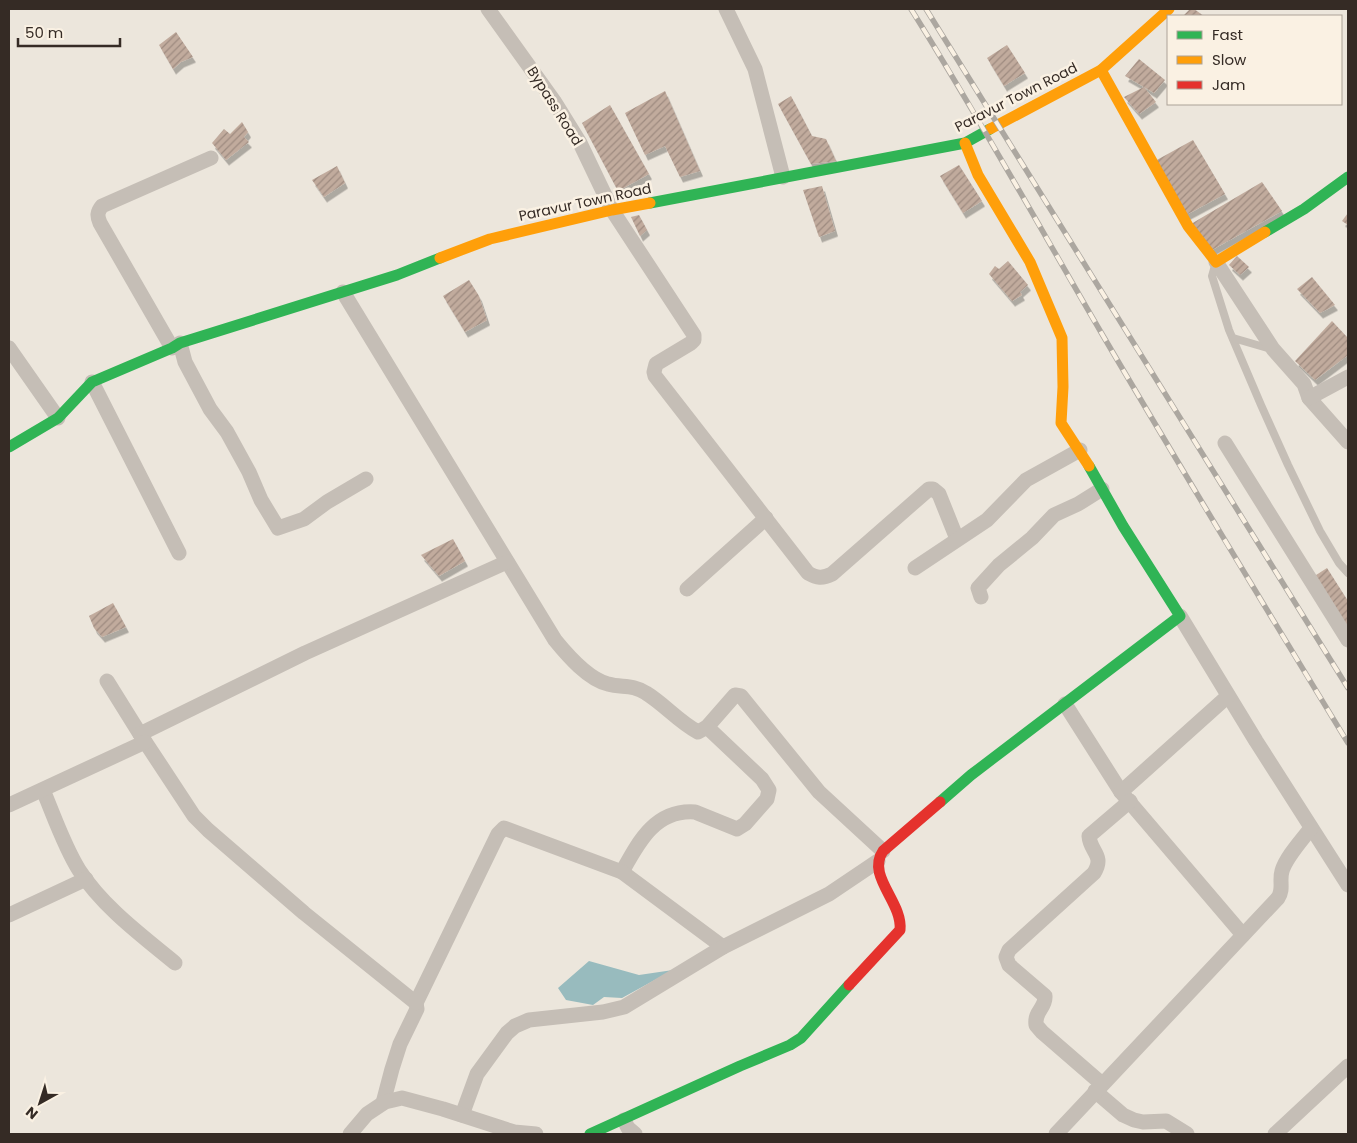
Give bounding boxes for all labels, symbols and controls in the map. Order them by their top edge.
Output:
scale bar [18,15,120,47]
legend [1167,15,1342,105]
text: 50 m [25,22,63,43]
text: Fast [1212,24,1243,45]
text: Slow [1212,49,1247,70]
street label: Paravur Town Road [951,57,1081,137]
street label: Bypass Road [523,62,587,150]
text: Jam [1212,74,1246,95]
street label: Paravur Town Road [517,178,653,226]
north arrow [15,1078,65,1128]
text: N [21,1102,42,1124]

